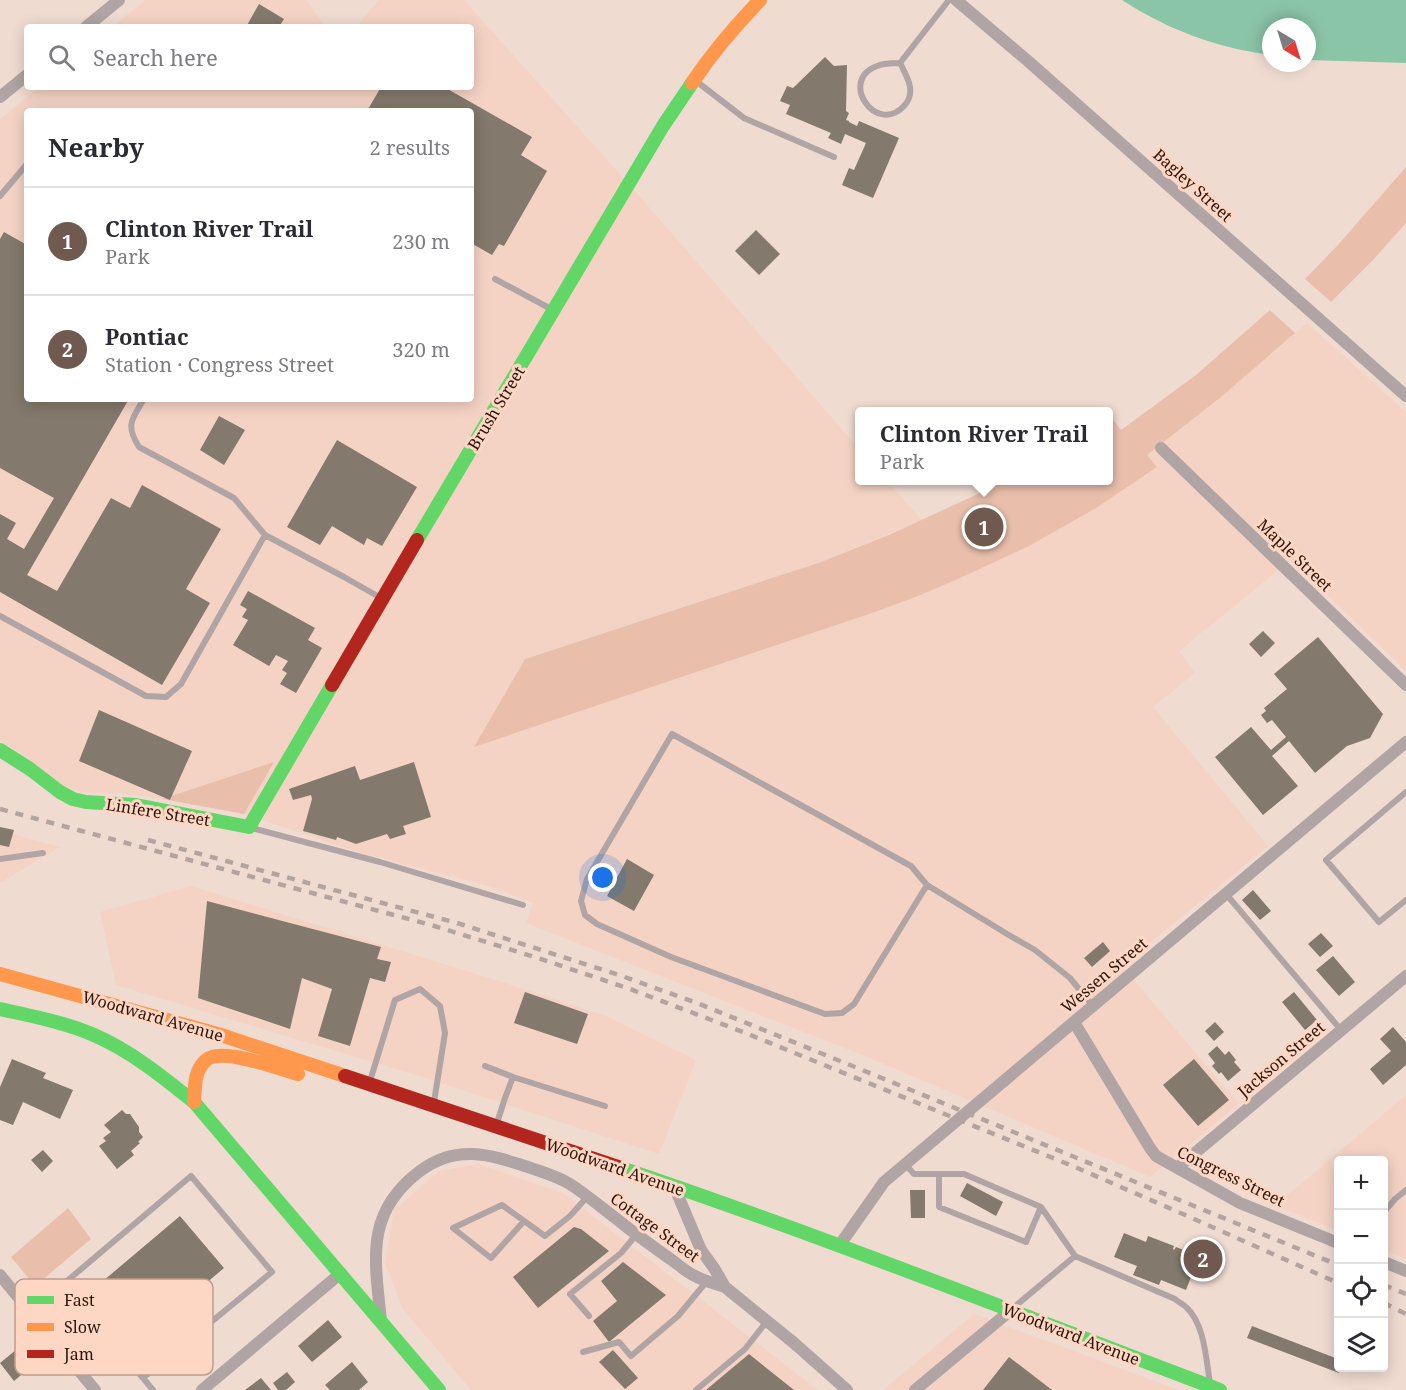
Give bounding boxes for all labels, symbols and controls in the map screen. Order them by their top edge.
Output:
north arrow [1262,18,1316,72]
search box [24,24,474,90]
icon: search [45,41,78,74]
text: Search here [93,42,218,72]
text: Nearby [48,129,144,165]
text: 2 results [370,134,450,161]
street label: Bagley Street [1149,144,1238,227]
text: Clinton River Trail [105,213,313,243]
text: 1 [62,228,73,255]
text: 230 m [392,228,450,255]
text: Park [105,243,149,270]
text: Pontiac [105,321,189,351]
text: 2 [62,336,73,363]
text: 320 m [392,336,450,363]
text: Station · Congress Street [105,351,334,378]
street label: Brush Street [462,362,530,454]
popup [855,407,1113,485]
text: Clinton River Trail [880,418,1088,448]
text: Park [880,448,924,475]
pin: 1 [964,504,1004,550]
street label: Maple Street [1253,514,1337,597]
street label: Linfere Street [105,793,212,831]
your location [588,863,617,892]
street label: Wessen Street [1056,932,1152,1018]
street label: Woodward Avenue [80,985,226,1047]
street label: Jackson Street [1232,1016,1330,1103]
street label: Woodward Avenue [543,1133,687,1201]
street label: Congress Street [1173,1140,1289,1212]
map controls [1334,1156,1388,1372]
button: + [1334,1156,1388,1210]
street label: Cottage Street [606,1187,704,1267]
button: − [1334,1210,1388,1264]
pin: 2 [1184,1236,1222,1282]
button: locate [1334,1264,1388,1318]
legend [15,1279,213,1375]
text: Fast [64,1289,95,1311]
street label: Woodward Avenue [999,1298,1143,1370]
text: Slow [64,1316,101,1338]
button: layers [1334,1318,1388,1372]
text: Jam [63,1343,94,1365]

